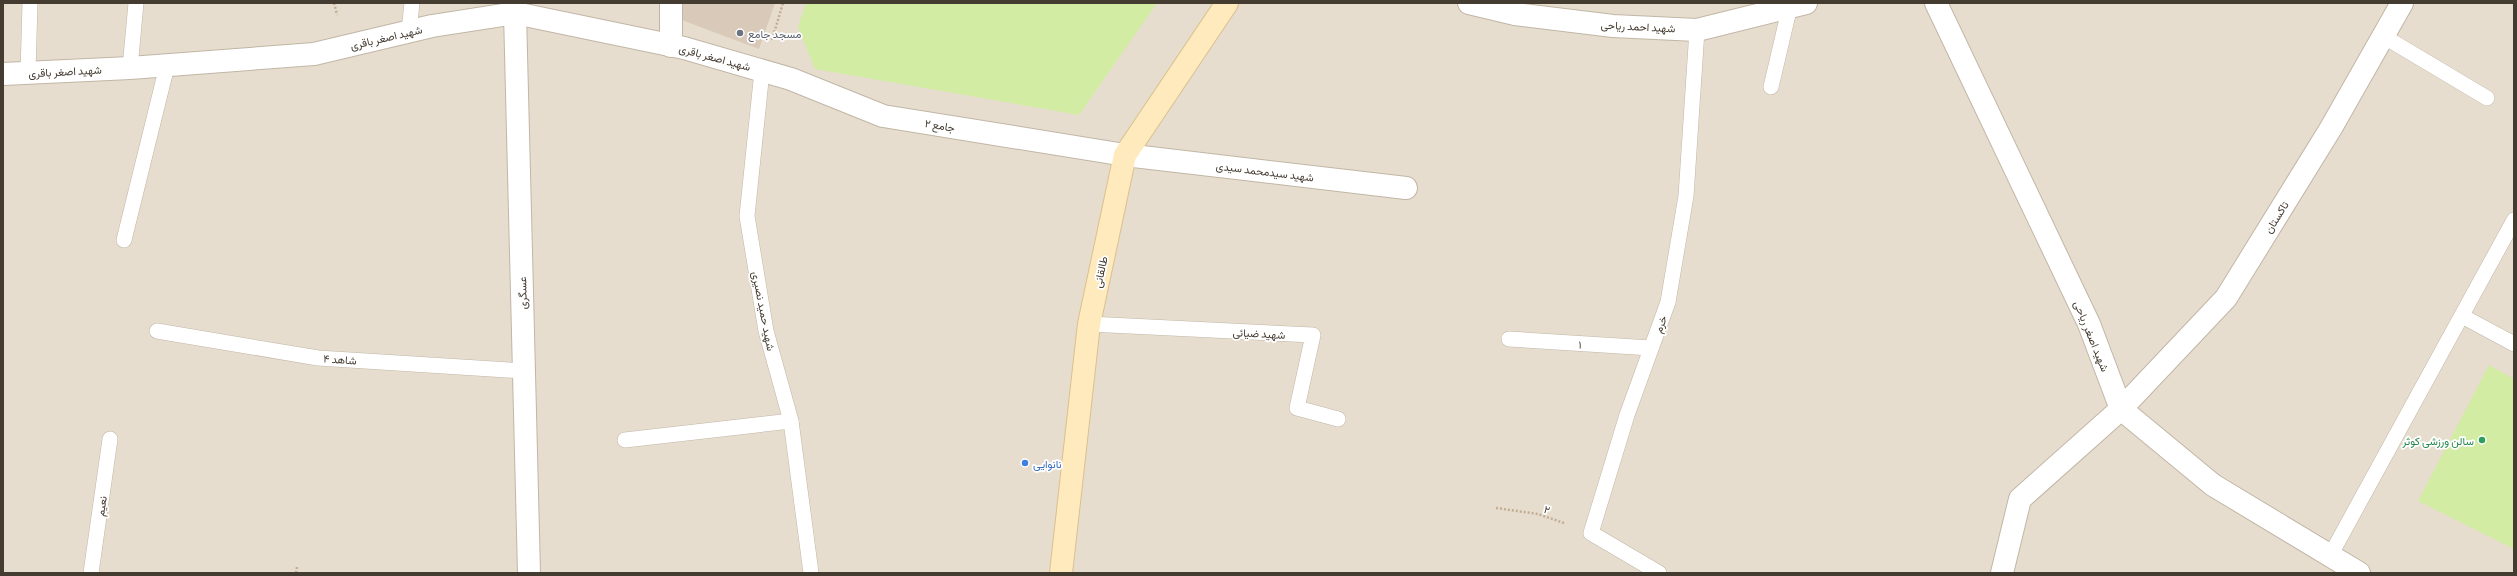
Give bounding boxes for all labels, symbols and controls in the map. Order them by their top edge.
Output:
street label: شهید احمد ریاحی [1600,18,1676,35]
street label: شهید اصغر باقری [349,22,424,53]
place label: مسجد جامع [748,27,801,42]
marker: مسجد جامع [735,28,745,38]
street label: شهید اصغر باقری [677,41,753,74]
street label: شهید اصغر باقری [28,63,102,80]
street label: جامع ۲ [924,116,956,136]
street label: شهید سیدمحمد سیدی [1215,159,1315,184]
street label: تاکستان [2261,198,2291,235]
street label: طالقانی [1090,255,1111,289]
street label: شهید حمید نصیری [749,270,778,352]
street label: عسگری [515,276,530,309]
street label: شهید اصغر ریاحی [2071,299,2112,374]
street label: خرم [1651,314,1671,335]
street label: شهید ضیائی [1232,325,1286,342]
street label: ۱ [1578,337,1582,351]
street label: شاهد ۴ [323,351,357,367]
place label: سالن ورزشی کوثر [2402,434,2474,448]
marker: سالن ورزشی کوثر [2477,435,2487,445]
place label: نانوایی [1033,457,1062,471]
marker: نانوایی [1020,458,1030,468]
street label: نعیم [93,495,111,517]
street label: ۲ [1542,502,1552,516]

